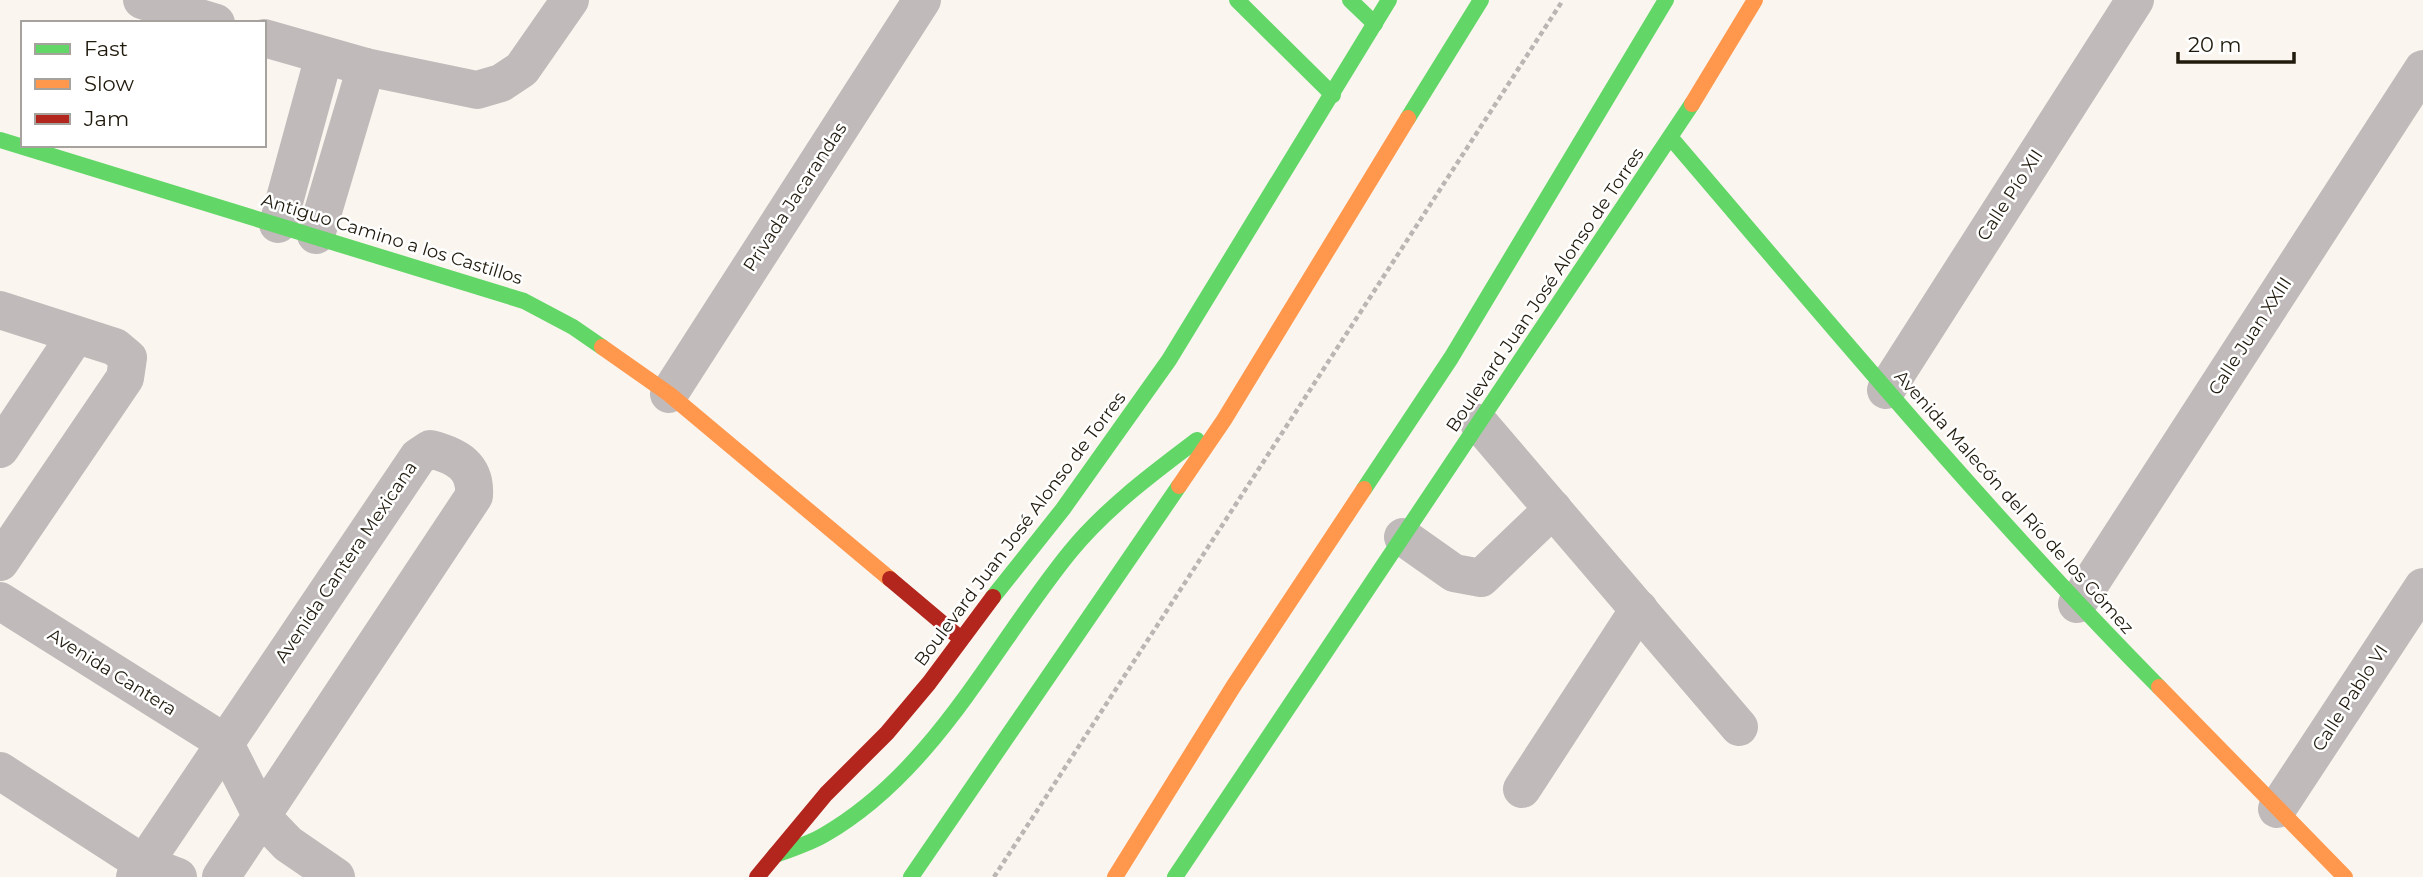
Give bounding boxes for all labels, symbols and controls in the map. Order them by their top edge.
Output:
legend [21,21,266,147]
scale bar [2178,21,2294,65]
text: 20 m [2188,32,2242,57]
text: Fast [84,36,128,61]
text: Slow [84,71,134,96]
text: Jam [83,106,129,131]
street label: Privada Jacarandas [739,118,852,276]
street label: Boulevard Juan José Alonso de Torres [1441,144,1649,436]
street label: Calle Pío XII [1972,145,2048,245]
street label: Antiguo Camino a los Castillos [259,189,525,289]
street label: Calle Juan XXIII [2204,273,2296,399]
street label: Avenida Malecón del Río de los Gómez [1890,366,2138,638]
street label: Boulevard Juan José Alonso de Torres [910,387,1131,671]
street label: Avenida Cantera Mexicana [270,457,422,667]
street label: Avenida Cantera [44,624,180,720]
street label: Calle Pablo VI [2307,641,2393,755]

